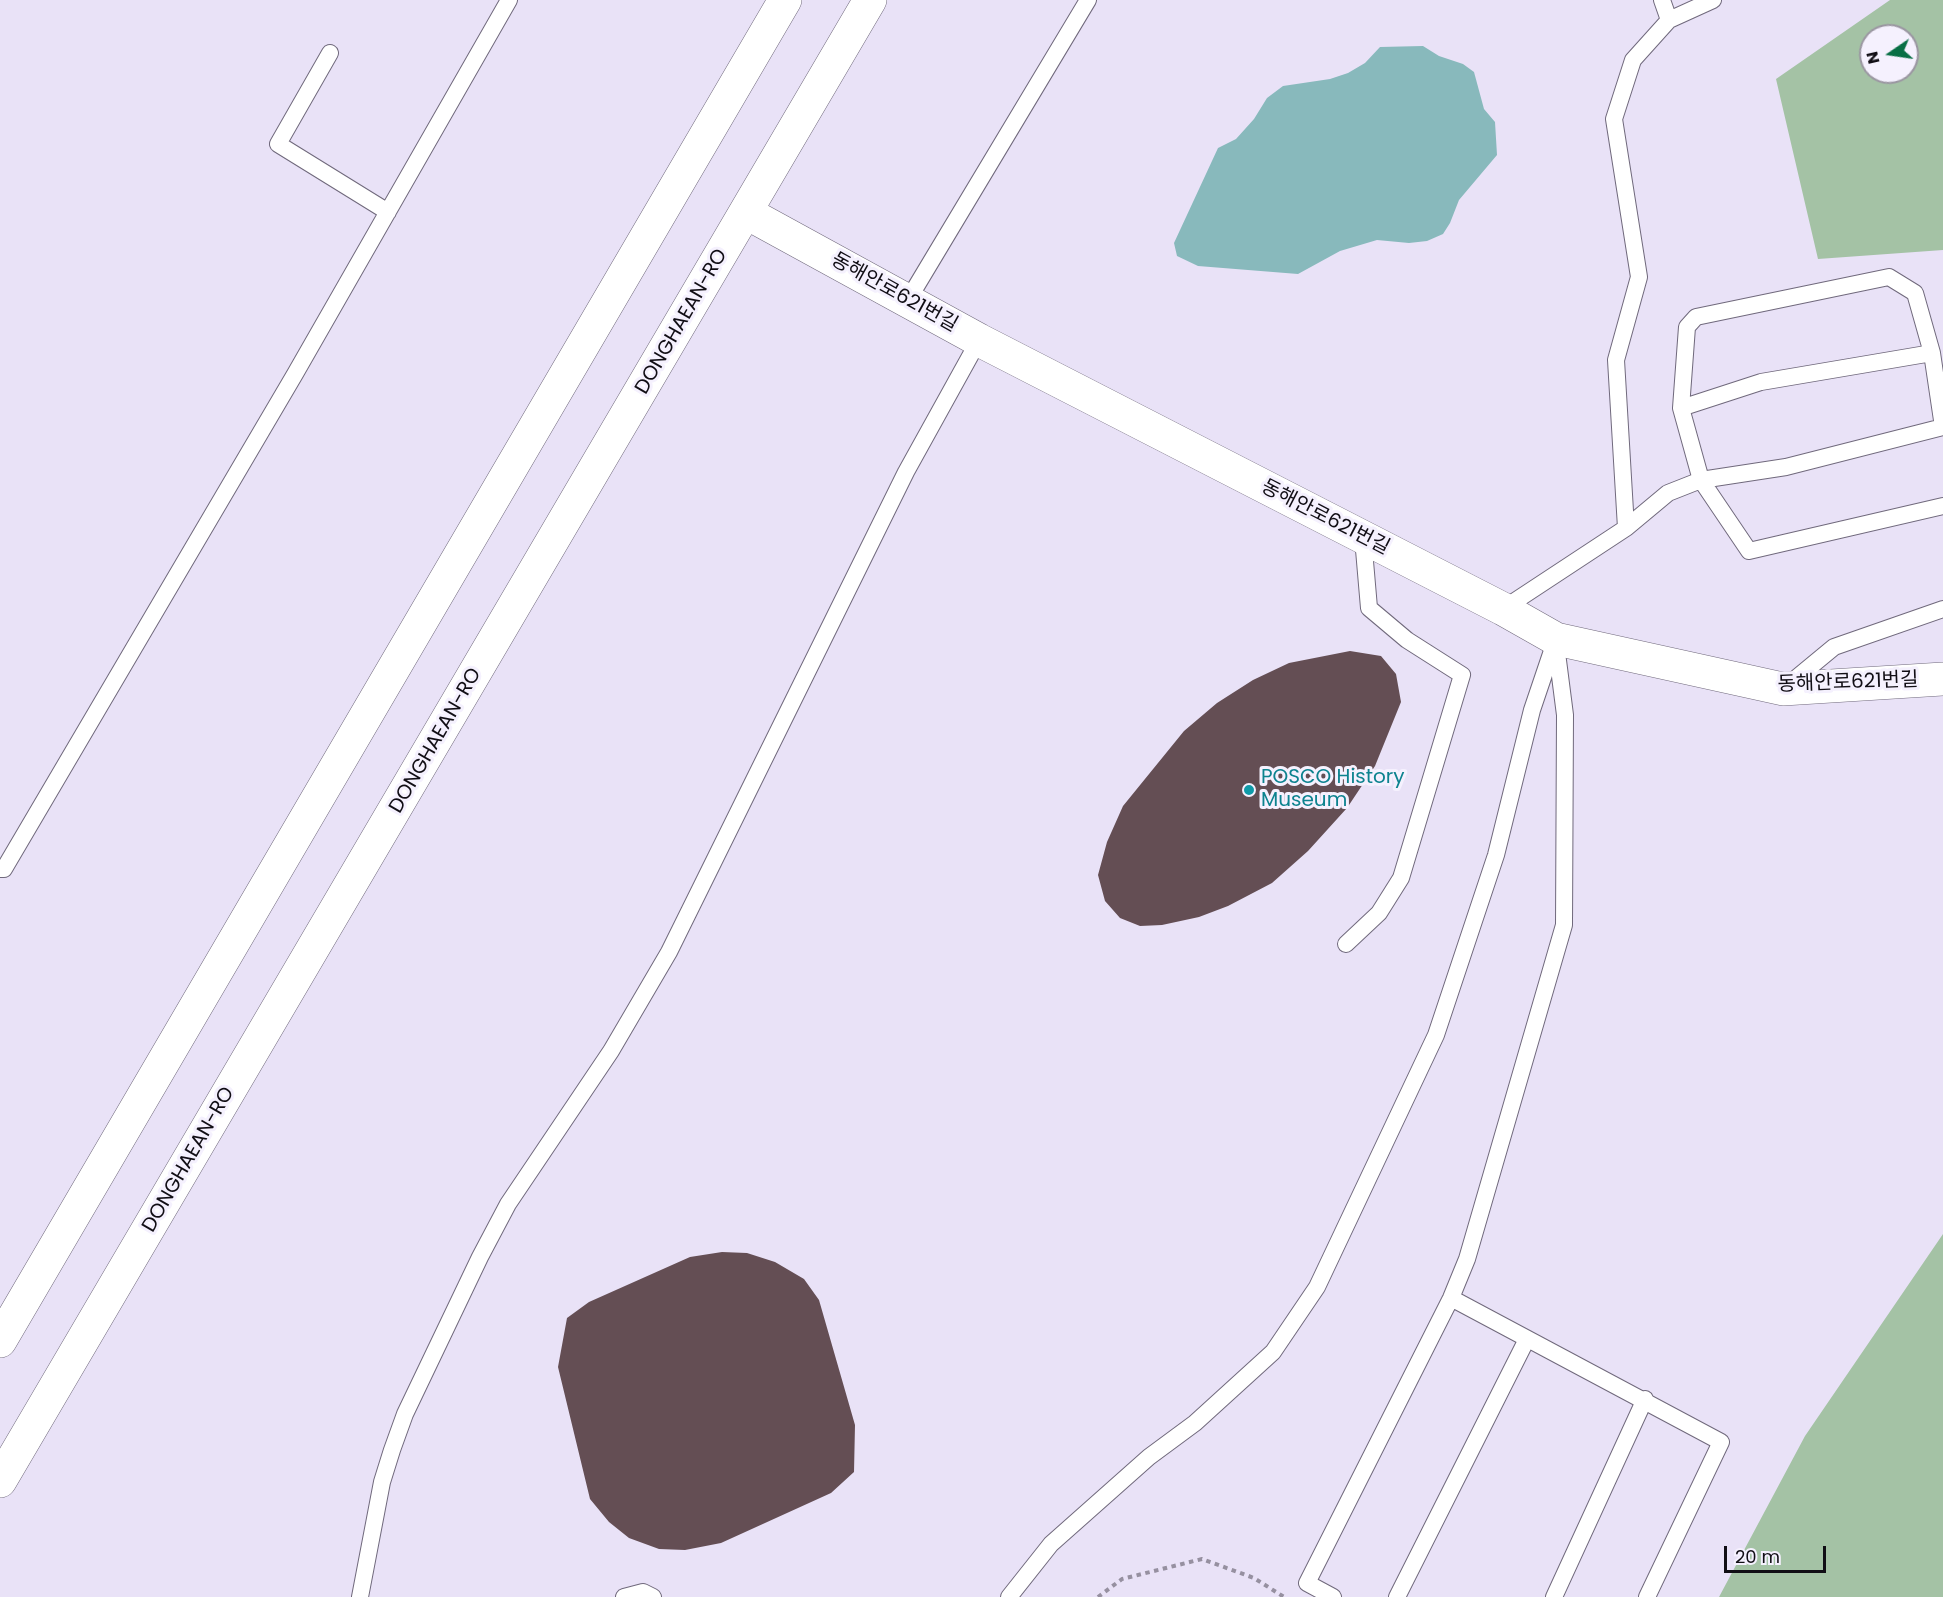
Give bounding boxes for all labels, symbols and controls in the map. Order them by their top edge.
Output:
north arrow [1859,24,1919,84]
text: N [1860,49,1885,66]
street label: DONGHAEAN-RO [631,245,733,399]
street label: 동해안로621번길 [827,248,961,338]
street label: 동해안로621번길 [1257,475,1393,561]
street label: DONGHAEAN-RO [385,664,487,818]
street label: 동해안로621번길 [1777,669,1919,697]
place label: POSCO History Museum [1261,766,1405,813]
marker: POSCO History Museum [1242,783,1256,797]
street label: DONGHAEAN-RO [138,1083,240,1237]
scale bar [1727,1534,1829,1572]
text: 20 m [1735,1544,1780,1569]

